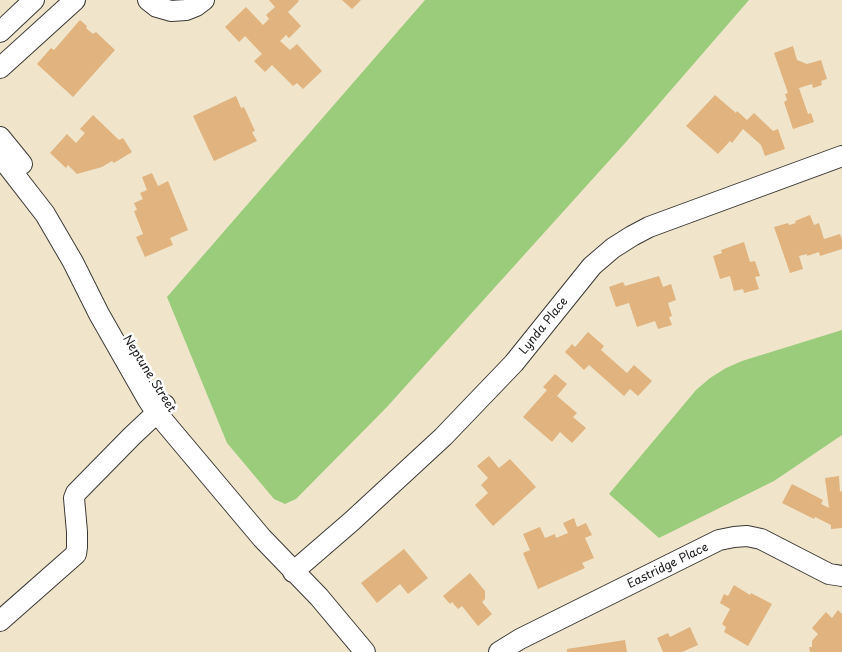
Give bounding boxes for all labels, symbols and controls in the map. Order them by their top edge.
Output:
street label: Lynda Place [517,295,571,357]
street label: Neptune Street [119,333,179,415]
street label: Eastridge Place [625,540,711,592]

